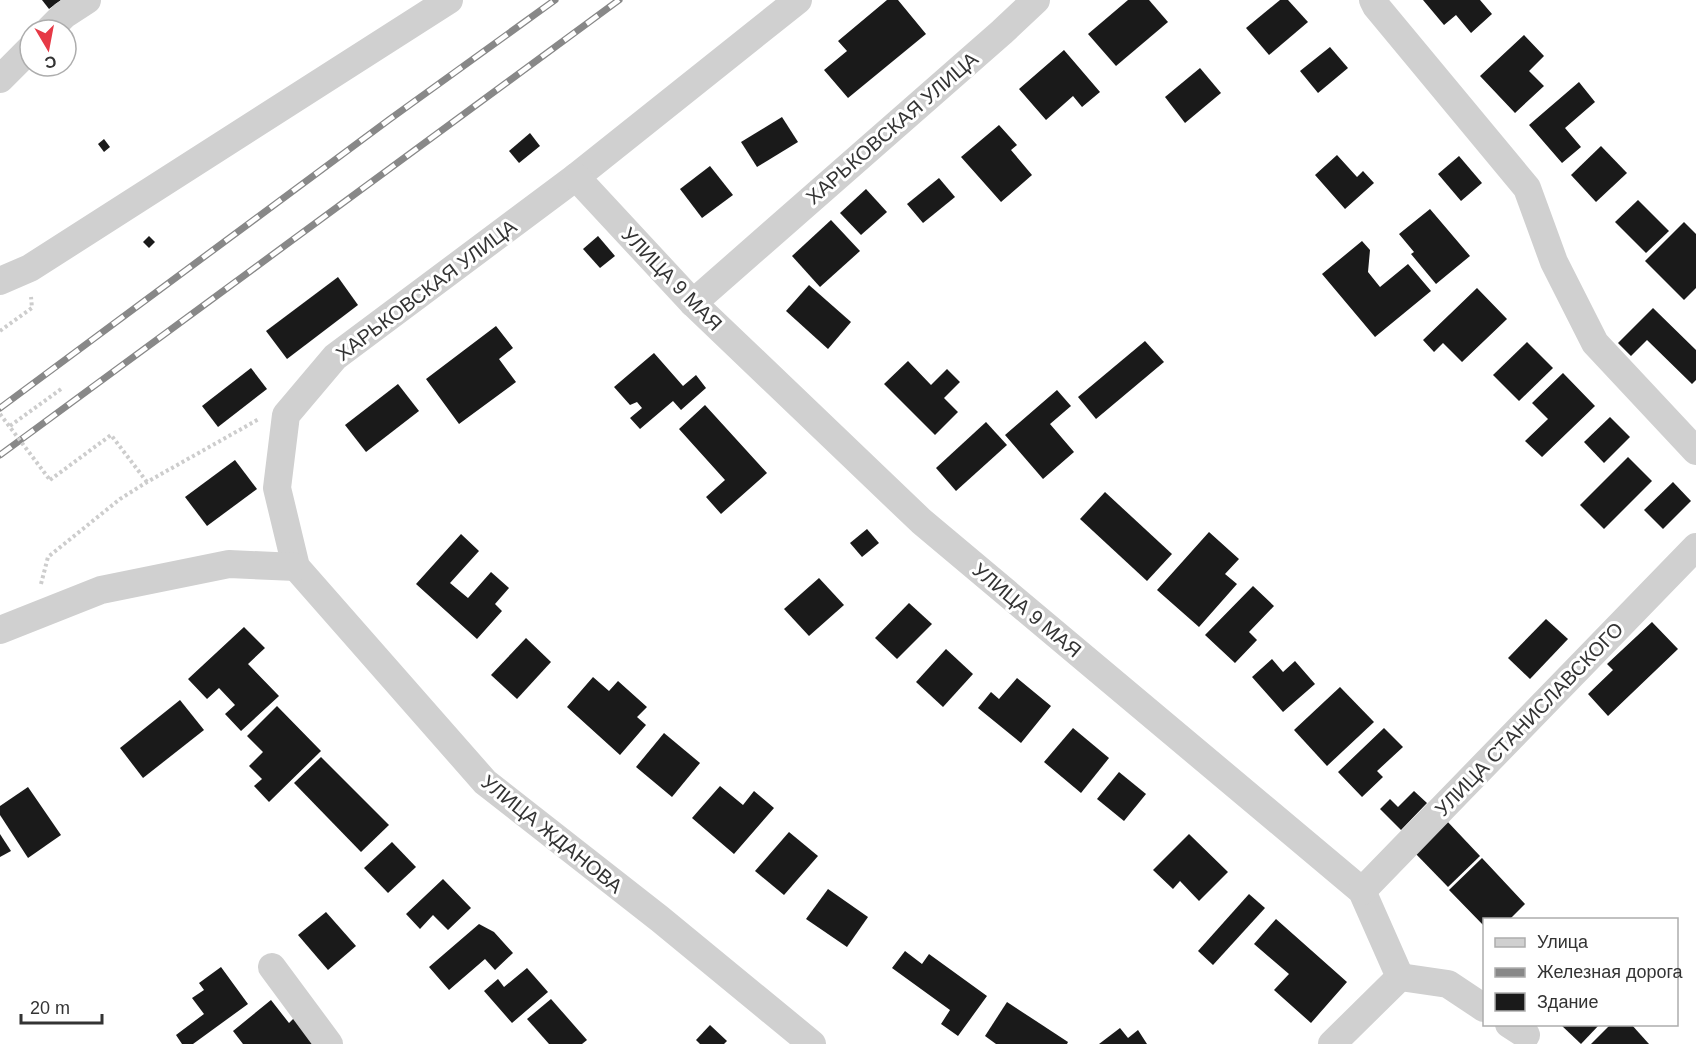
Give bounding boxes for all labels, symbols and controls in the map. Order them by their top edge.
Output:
north arrow [18,18,78,78]
street label: ХАРЬКОВСКАЯ УЛИЦА [802,47,983,208]
text: С [43,53,58,72]
street label: ХАРЬКОВСКАЯ УЛИЦА [332,215,521,365]
street label: УЛИЦА 9 МАЯ [617,223,727,335]
street label: УЛИЦА 9 МАЯ [968,558,1086,662]
street label: УЛИЦА СТАНИСЛАВСКОГО [1431,618,1627,820]
street label: УЛИЦА ЖДАНОВА [477,771,627,898]
legend [1483,918,1678,1026]
text: Улица [1537,932,1589,952]
text: Железная дорога [1537,962,1684,982]
scale bar [21,987,102,1025]
text: Здание [1537,992,1598,1012]
text: 20 m [30,998,70,1018]

